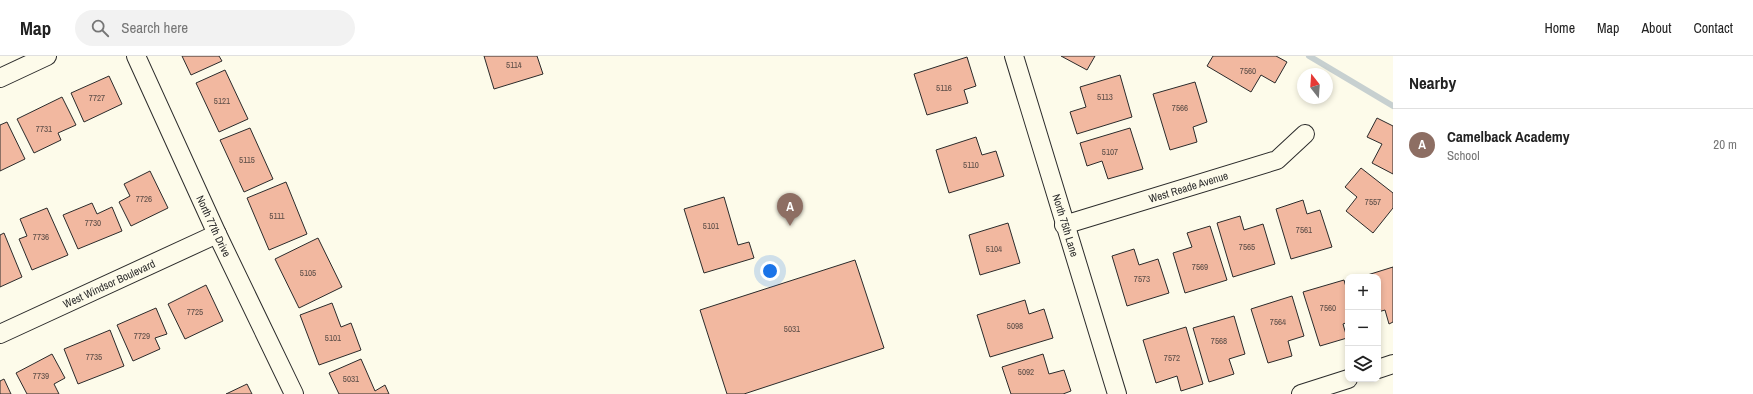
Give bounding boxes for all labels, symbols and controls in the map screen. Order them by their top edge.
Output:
search box [75,10,355,46]
text: Map [20,15,51,41]
icon: search [89,17,111,39]
text: Search here [121,17,188,38]
text: Home [1544,19,1575,37]
text: Map [1597,19,1619,37]
text: About [1641,19,1671,37]
text: Contact [1693,19,1733,37]
house number: 5114 [506,59,522,71]
house number: 7560 [1240,65,1256,77]
north arrow [1297,68,1333,104]
text: Nearby [1409,71,1456,94]
house number: 5116 [936,82,952,94]
house number: 5113 [1097,91,1113,103]
house number: 7727 [89,92,105,104]
house number: 5121 [214,95,230,107]
house number: 7566 [1172,102,1188,114]
house number: 7731 [36,123,52,135]
text: Camelback Academy [1447,126,1570,147]
text: A [1418,136,1426,153]
text: 20 m [1713,136,1737,153]
house number: 5107 [1102,146,1118,158]
text: School [1447,147,1480,164]
house number: 5115 [239,154,255,166]
house number: 5110 [963,159,979,171]
street label: West Reade Avenue [1147,168,1230,206]
street label: North 75th Lane [1049,192,1082,258]
house number: 7726 [136,193,152,205]
street label: North 77th Drive [193,193,234,259]
pin: A [777,193,803,226]
house number: 7557 [1365,196,1381,208]
house number: 5111 [269,210,285,222]
house number: 7730 [85,217,101,229]
house number: 5101 [703,220,719,232]
house number: 7561 [1296,224,1312,236]
house number: 7736 [33,231,49,243]
house number: 7565 [1239,241,1255,253]
house number: 5104 [986,243,1002,255]
street label: West Windsor Boulevard [61,257,157,311]
your location [760,261,780,281]
house number: 7569 [1192,261,1208,273]
house number: 5105 [300,267,316,279]
house number: 7573 [1134,273,1150,285]
map controls [1345,274,1381,382]
button: + [1345,274,1381,310]
house number: 7560 [1320,302,1336,314]
house number: 7725 [187,306,203,318]
button: − [1345,310,1381,346]
house number: 7564 [1270,316,1286,328]
house number: 5098 [1007,320,1023,332]
house number: 5031 [784,323,800,335]
house number: 7729 [134,330,150,342]
house number: 5101 [325,332,341,344]
house number: 7568 [1211,335,1227,347]
button: layers [1345,346,1381,382]
house number: 7735 [86,351,102,363]
house number: 7572 [1164,352,1180,364]
house number: 5092 [1018,366,1034,378]
house number: 7739 [33,370,49,382]
house number: 5031 [343,373,359,385]

